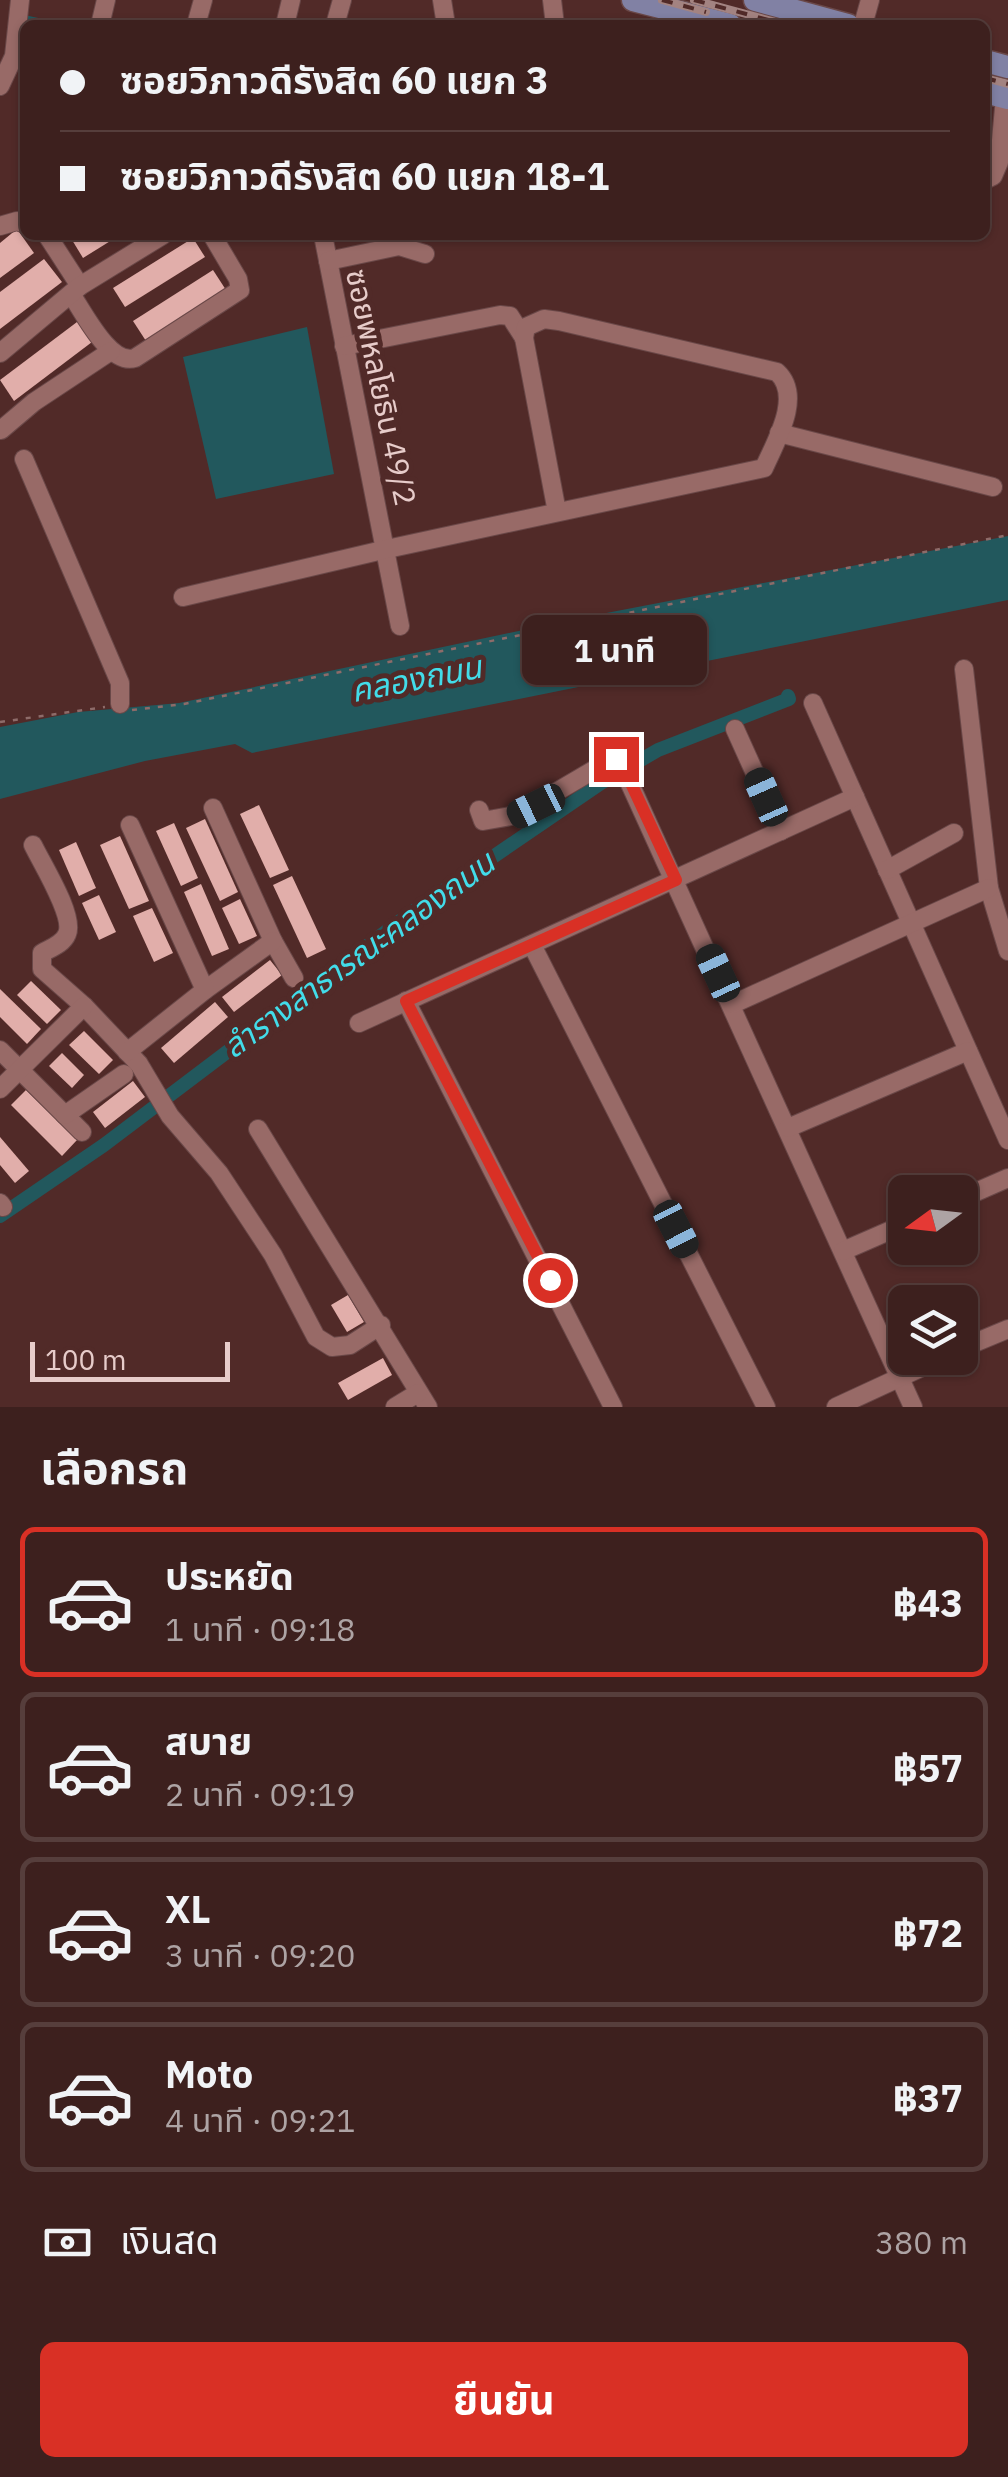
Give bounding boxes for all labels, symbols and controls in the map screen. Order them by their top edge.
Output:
text: ซอยวิภาวดีรังสิต 60 แยก 3 [120,55,548,104]
text: ซอยวิภาวดีรังสิต 60 แยก 18-1 [120,151,609,200]
street label: ซอยพหลโยธิน 49/2 [338,265,426,509]
callout: 1 นาที [524,614,708,684]
text: 1 นาที [574,629,655,671]
water label: คลองถนน [347,644,487,711]
route end [594,737,639,782]
car [740,763,792,831]
car [502,779,570,833]
water label: ลำรางสาธารณะคลองถนน [214,840,504,1067]
car [692,939,744,1007]
north arrow [888,1175,978,1265]
map controls [888,1175,978,1375]
car [649,1195,703,1263]
route start [528,1258,573,1303]
button: layers [888,1285,978,1375]
scale bar [30,1337,230,1382]
text: 100 m [45,1341,126,1378]
text: เลือกรถ [40,1438,188,1496]
text: ประหยัด [165,1551,294,1600]
icon: car [45,1557,135,1647]
text: ฿43 [892,1578,963,1627]
text: 1 นาที · 09:18 [165,1608,356,1650]
text: สบาย [165,1716,252,1765]
icon: car [45,1722,135,1812]
text: ฿57 [892,1743,963,1792]
text: 2 นาที · 09:19 [165,1773,356,1815]
text: XL [165,1884,211,1933]
icon: car [45,1887,135,1977]
text: ฿72 [892,1908,963,1957]
text: 3 นาที · 09:20 [165,1934,356,1976]
text: Moto [165,2049,253,2098]
icon: car [45,2052,135,2142]
text: ฿37 [892,2073,963,2122]
text: 4 นาที · 09:21 [165,2099,356,2141]
icon: cash [40,2215,95,2270]
text: เงินสด [120,2215,219,2264]
text: 380 m [875,2221,968,2263]
button: ยืนยัน [40,2342,968,2457]

